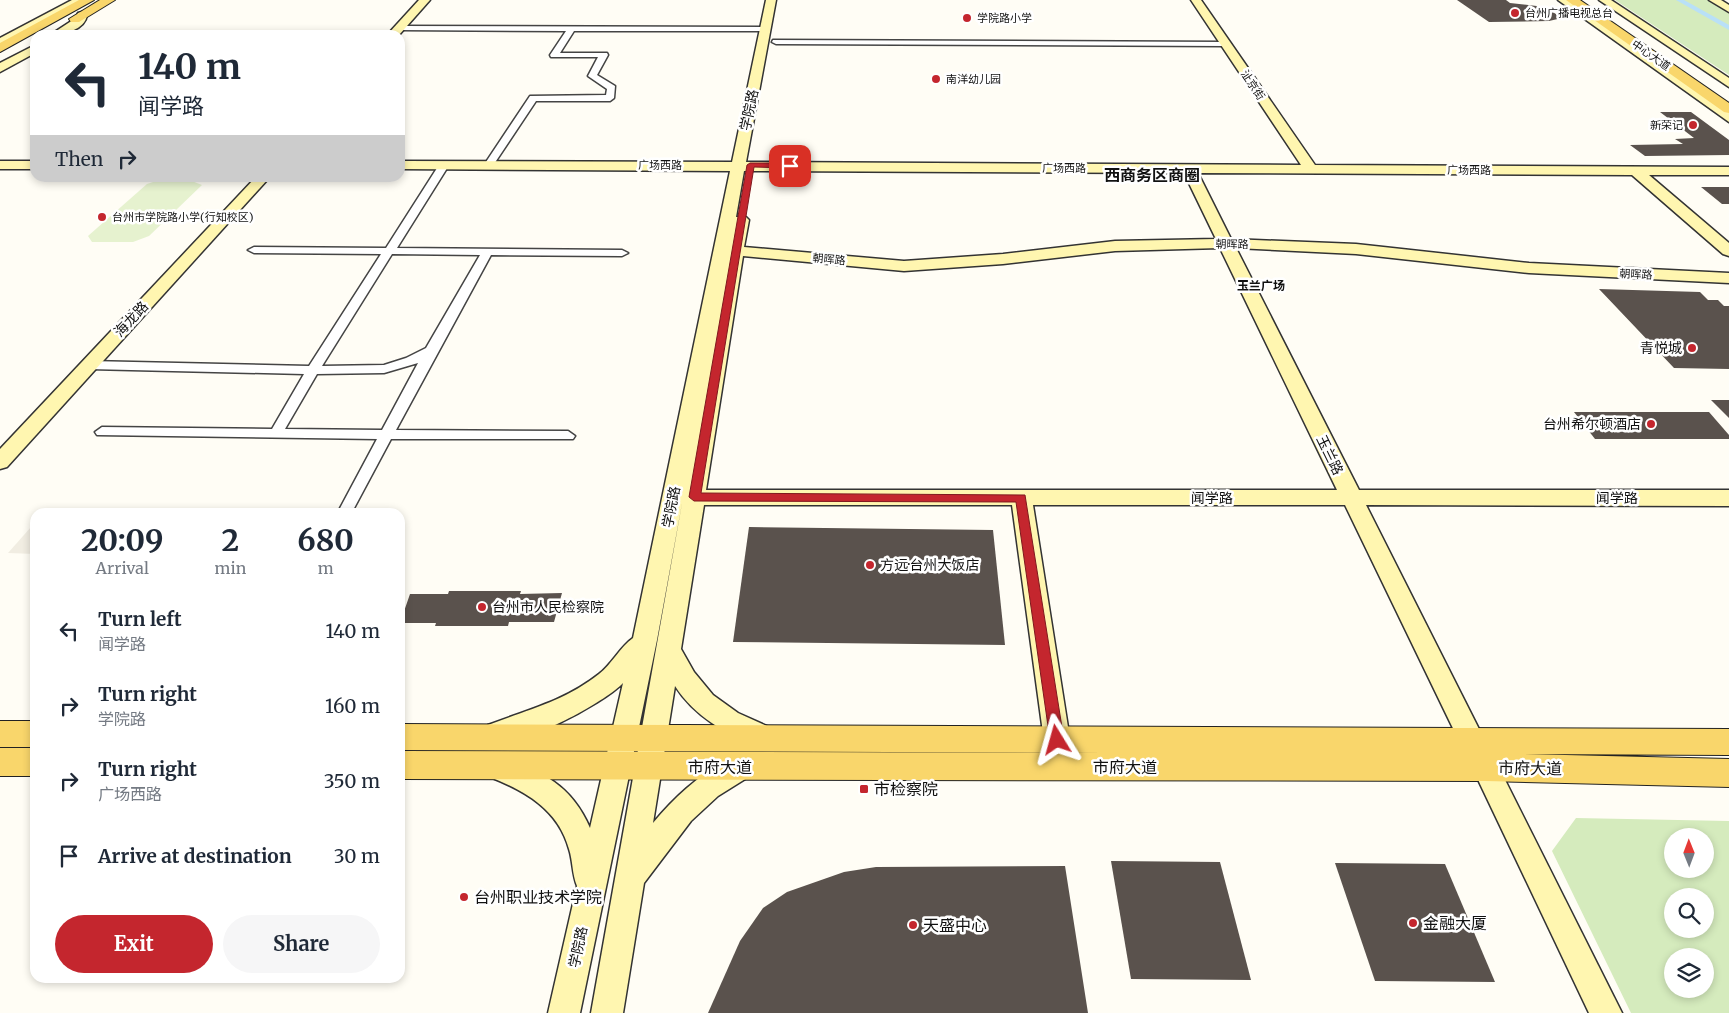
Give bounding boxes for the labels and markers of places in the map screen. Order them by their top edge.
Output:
place label: 台州广播电视总台 [1525,6,1613,20]
marker: 台州广播电视总台 [1509,7,1521,19]
place label: 学院路小学 [977,11,1032,25]
marker: 学院路小学 [961,12,973,24]
place label: 南洋幼儿园 [946,72,1001,86]
marker: 南洋幼儿园 [930,73,942,85]
place label: 新荣记 [1650,118,1683,132]
marker: 新荣记 [1687,119,1699,131]
pin [769,145,811,187]
place label: 台州市学院路小学(行知校区) [112,210,253,224]
marker: 台州市学院路小学(行知校区) [96,211,108,223]
place label: 青悦城 [1640,339,1682,357]
marker: 青悦城 [1686,342,1698,354]
place label: 台州希尔顿酒店 [1543,415,1641,433]
marker: 台州希尔顿酒店 [1645,418,1657,430]
place label: 方远·台州大饭店 [880,556,980,574]
marker: 方远·台州大饭店 [864,559,876,571]
place label: 台州市人民检察院 [492,598,604,616]
marker: 台州市人民检察院 [476,601,488,613]
place label: 市检察院 [874,779,938,799]
marker: 市检察院 [858,783,870,795]
place label: 台州职业技术学院 [474,887,602,907]
marker: 台州职业技术学院 [458,891,470,903]
place label: 金融大厦 [1423,913,1487,933]
place label: 天盛中心 [923,915,987,935]
marker: 金融大厦 [1407,917,1419,929]
marker: 天盛中心 [907,919,919,931]

